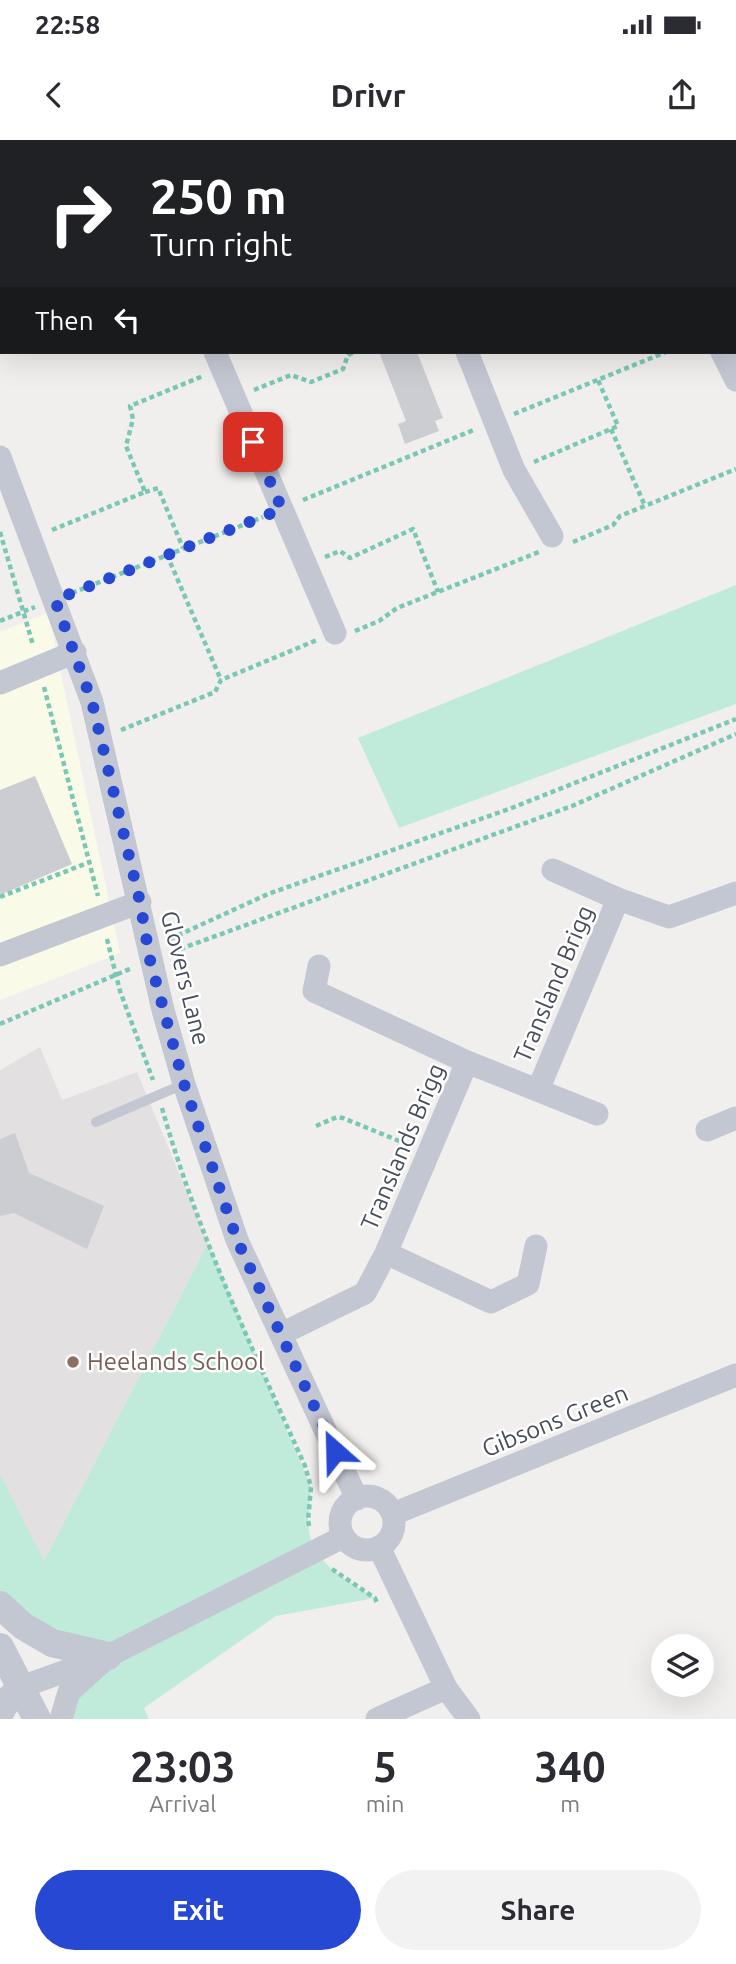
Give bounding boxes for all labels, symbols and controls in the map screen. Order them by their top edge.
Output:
text: 22:58 [35,10,100,39]
icon: back [35,76,73,114]
icon: share [663,76,701,114]
text: Drivr [330,77,406,113]
icon: right [35,168,126,259]
text: 250 m [150,168,287,223]
text: Turn right [150,226,292,262]
icon: left [108,301,146,339]
text: Then [35,306,94,335]
pin [223,412,283,472]
icon: arrive [234,423,272,461]
street label: Transland Brigg [508,901,599,1066]
street label: Glovers Lane [156,908,215,1048]
street label: Translands Brigg [355,1060,450,1234]
place label: Heelands School [87,1348,264,1375]
marker: Heelands School [65,1354,81,1370]
street label: Gibsons Green [478,1379,632,1462]
position arrow [298,1414,372,1488]
map controls [651,1634,714,1697]
button: layers [651,1634,714,1697]
text: 23:03 [130,1743,235,1790]
text: 5 [373,1743,397,1790]
text: 340 [535,1743,606,1790]
text: Arrival [149,1791,216,1816]
text: min [366,1791,404,1816]
text: m [560,1791,580,1816]
button: Exit [35,1870,361,1950]
button: Share [375,1870,701,1950]

